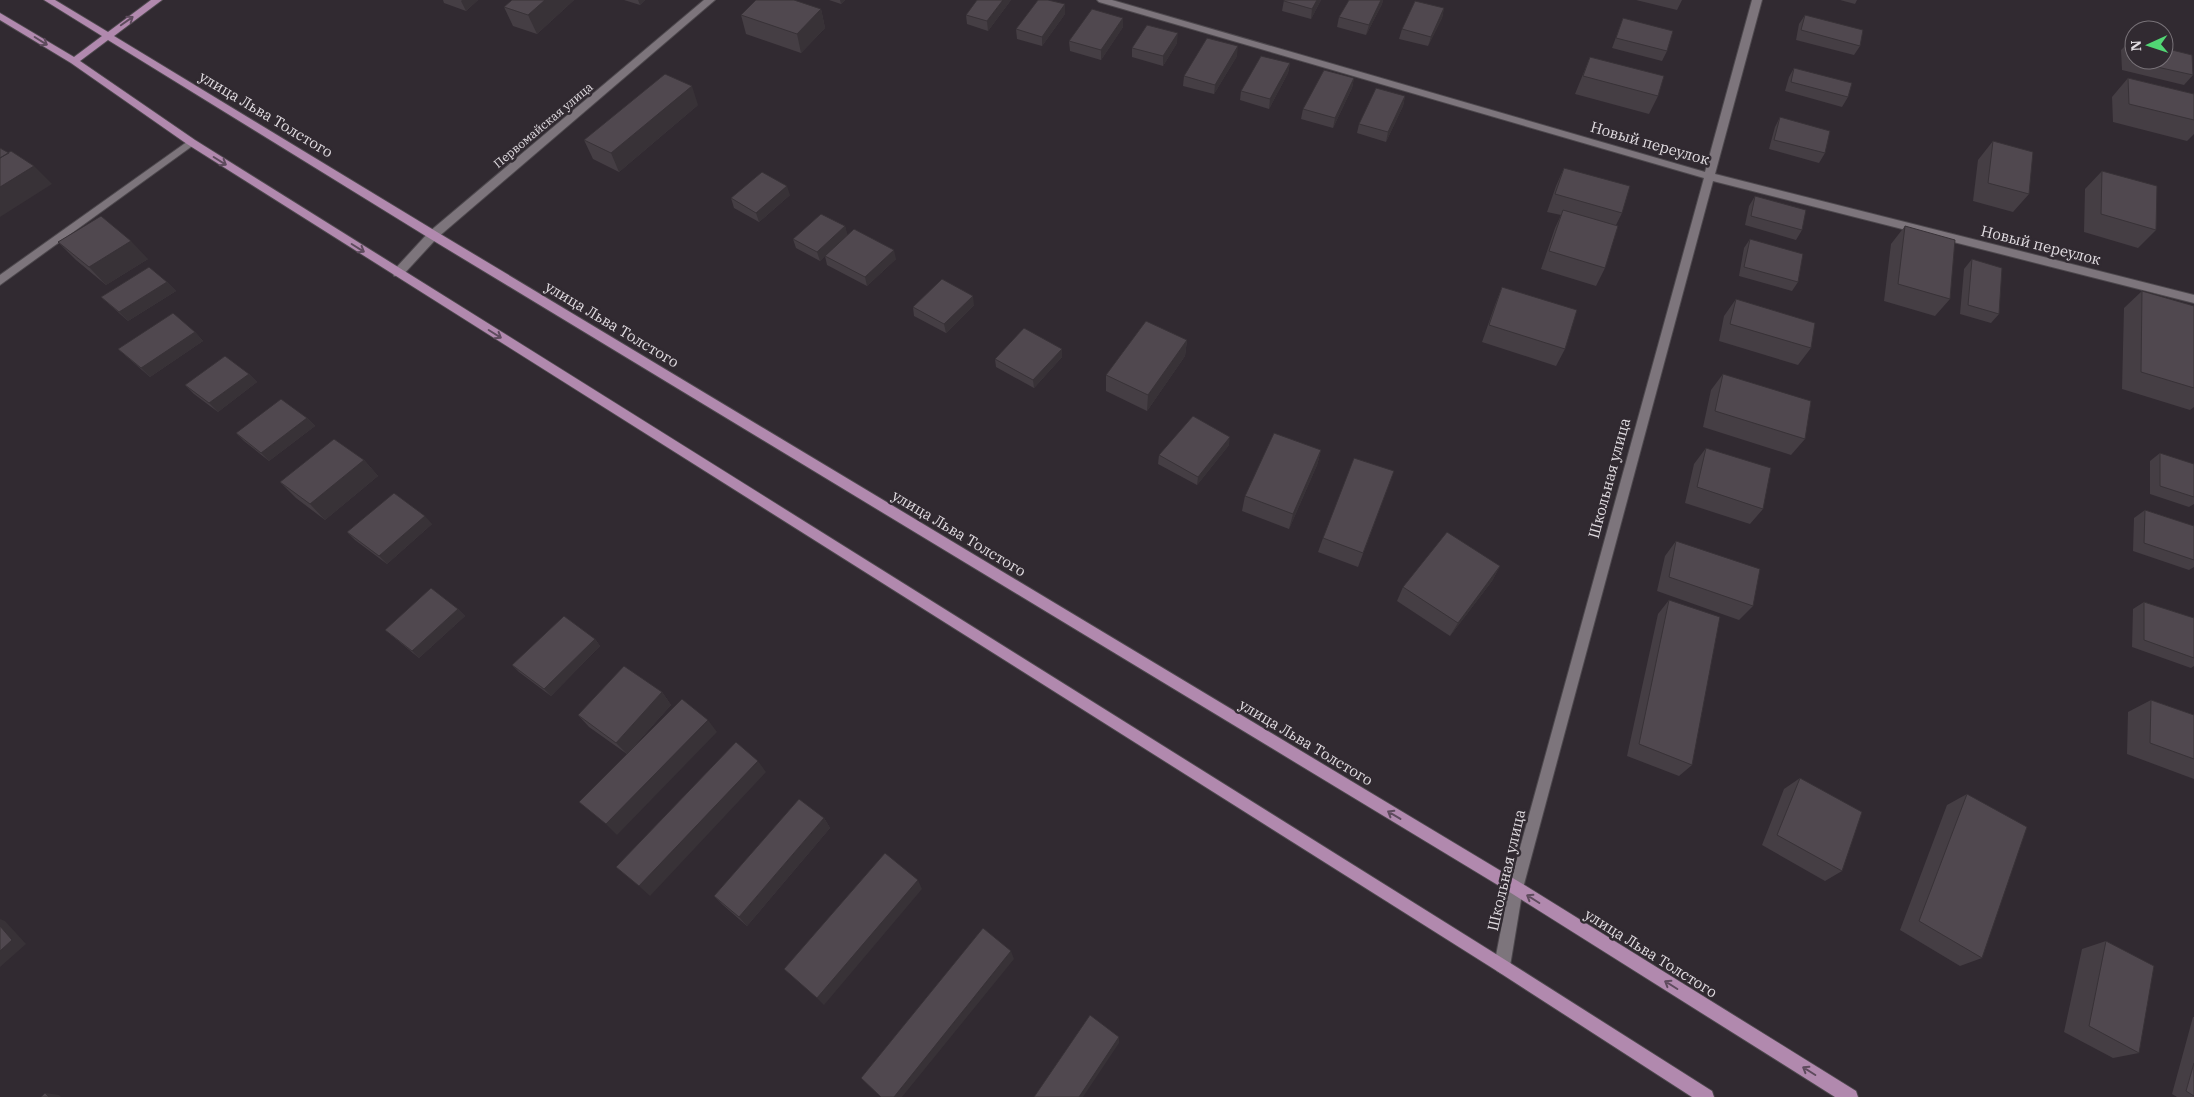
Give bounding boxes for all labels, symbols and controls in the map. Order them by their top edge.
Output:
one-way arrow [120,16,134,26]
north arrow [2124,20,2174,70]
one-way arrow [34,37,48,47]
text: N [2127,40,2145,52]
street label: улица Льва Толстого [196,67,336,161]
street label: Первомайская улица [490,79,596,171]
street label: Новый переулок [1588,117,1712,169]
one-way arrow [213,156,227,166]
street label: Новый переулок [1979,221,2103,269]
one-way arrow [350,243,364,253]
street label: улица Льва Толстого [542,277,682,371]
one-way arrow [488,329,502,340]
street label: Школьная улица [1584,416,1634,540]
street label: улица Льва Толстого [889,486,1029,580]
street label: улица Льва Толстого [1236,695,1376,789]
street label: Школьная улица [1483,807,1529,933]
one-way arrow [1388,809,1402,819]
one-way arrow [1527,893,1541,903]
street label: улица Льва Толстого [1581,904,1721,1002]
one-way arrow [1665,980,1679,990]
one-way arrow [1802,1066,1816,1076]

